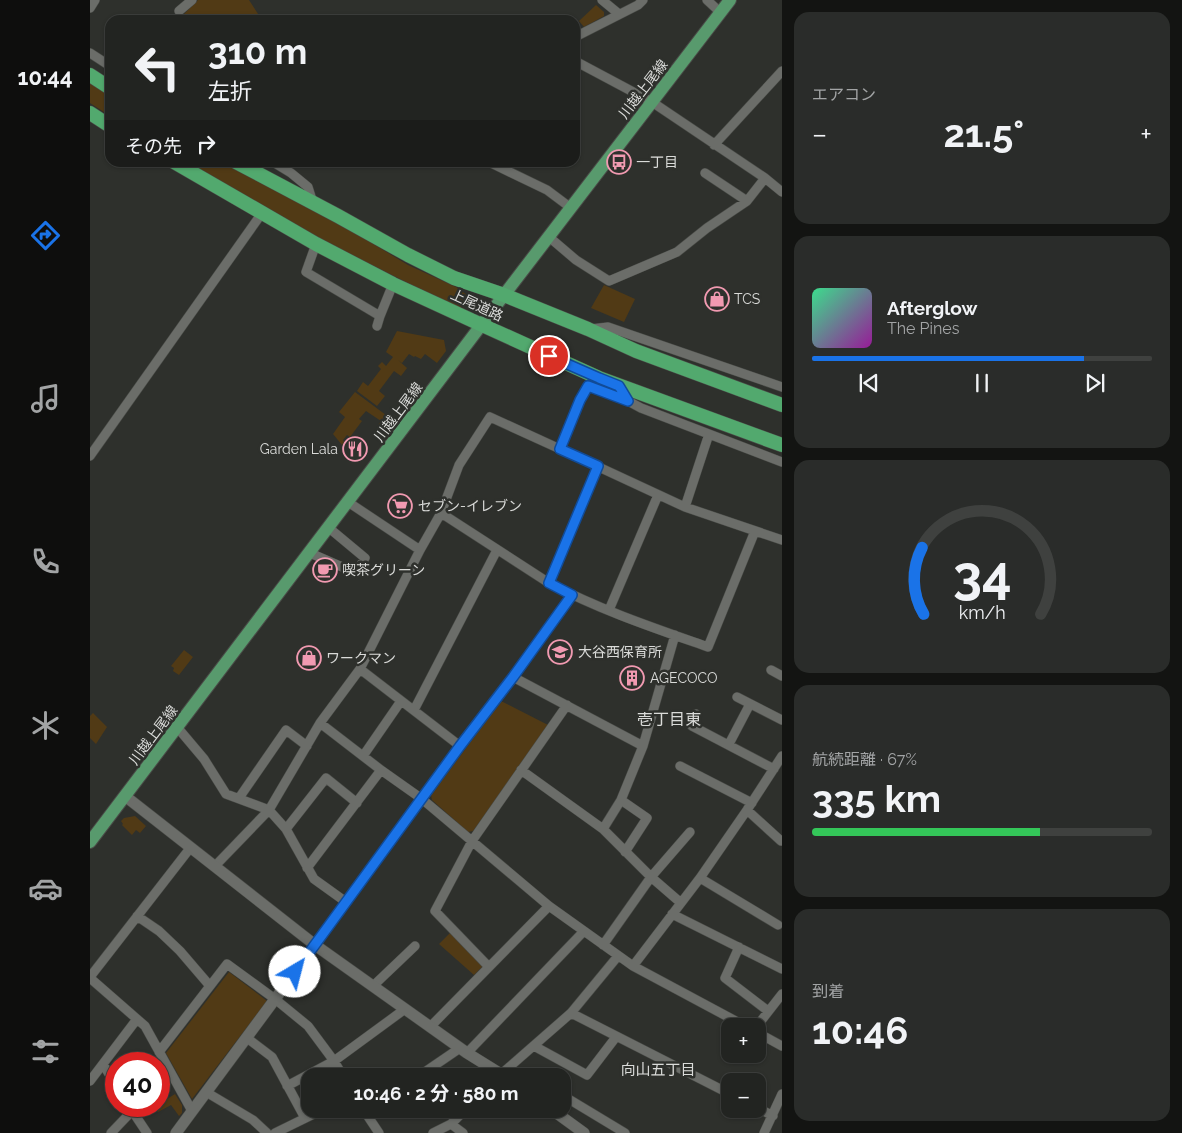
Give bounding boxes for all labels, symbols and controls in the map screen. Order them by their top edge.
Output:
text: 310 m [208,31,307,72]
icon: left [125,35,190,100]
street label: 川越上尾線 [615,56,671,122]
text: 10:44 [18,64,72,90]
text: 左折 [208,78,252,104]
text: エアコン [812,85,876,104]
text: 21.5° [943,111,1024,156]
text: − [812,118,827,151]
text: + [1140,118,1152,151]
icon: right [192,130,220,158]
text: その先 [125,135,182,157]
bus stop icon: 一丁目 [606,149,632,175]
place label: 一丁目 [636,154,678,170]
icon: directions [28,218,63,253]
street label: 上尾道路 [448,286,506,324]
shop icon: TCS [704,286,730,312]
place label: TCS [734,291,761,307]
text: Afterglow [887,297,977,319]
text: The Pines [887,319,959,338]
pin [528,335,570,377]
icon: arrive [535,342,563,370]
icon: previous [855,369,883,397]
icon: pause [968,369,996,397]
icon: next [1081,369,1109,397]
street label: 川越上尾線 [371,379,425,445]
icon: music [28,381,63,416]
restaurant icon: Garden Lala [342,436,368,462]
place label: Garden Lala [260,441,338,457]
supermarket icon: セブン-イレブン [387,493,413,519]
place label: セブン-イレブン [418,498,522,514]
icon: phone [28,544,63,579]
text: 34 [953,544,1011,605]
cafe icon: 喫茶グリーン [312,557,338,583]
place label: 喫茶グリーン [342,562,425,578]
text: km/h [958,602,1006,623]
school or university icon: 大谷西保育所 [547,639,573,665]
place label: 大谷西保育所 [578,644,662,660]
shop icon: ワークマン [296,645,322,671]
place label: ワークマン [326,650,396,666]
building icon: AGECOCO [619,665,645,691]
place label: AGECOCO [650,670,717,686]
street label: 川越上尾線 [126,702,180,768]
icon: climate [28,708,63,743]
district label: 壱丁目東 [637,710,701,729]
text: 航続距離 · 67% [812,750,917,769]
text: 335 km [812,776,941,821]
icon: car [28,871,63,906]
position arrow [268,945,320,997]
text: 到着 [812,982,844,1001]
text: 10:46 [812,1008,908,1053]
map controls [721,1018,766,1118]
button: + [721,1018,766,1063]
icon: filters [28,1034,63,1069]
speed limit sign: 40 [105,1052,170,1117]
district label: 向山五丁目 [620,1061,696,1079]
button: − [721,1073,766,1118]
text: 10:46 · 2 分 · 580 m [353,1082,519,1104]

